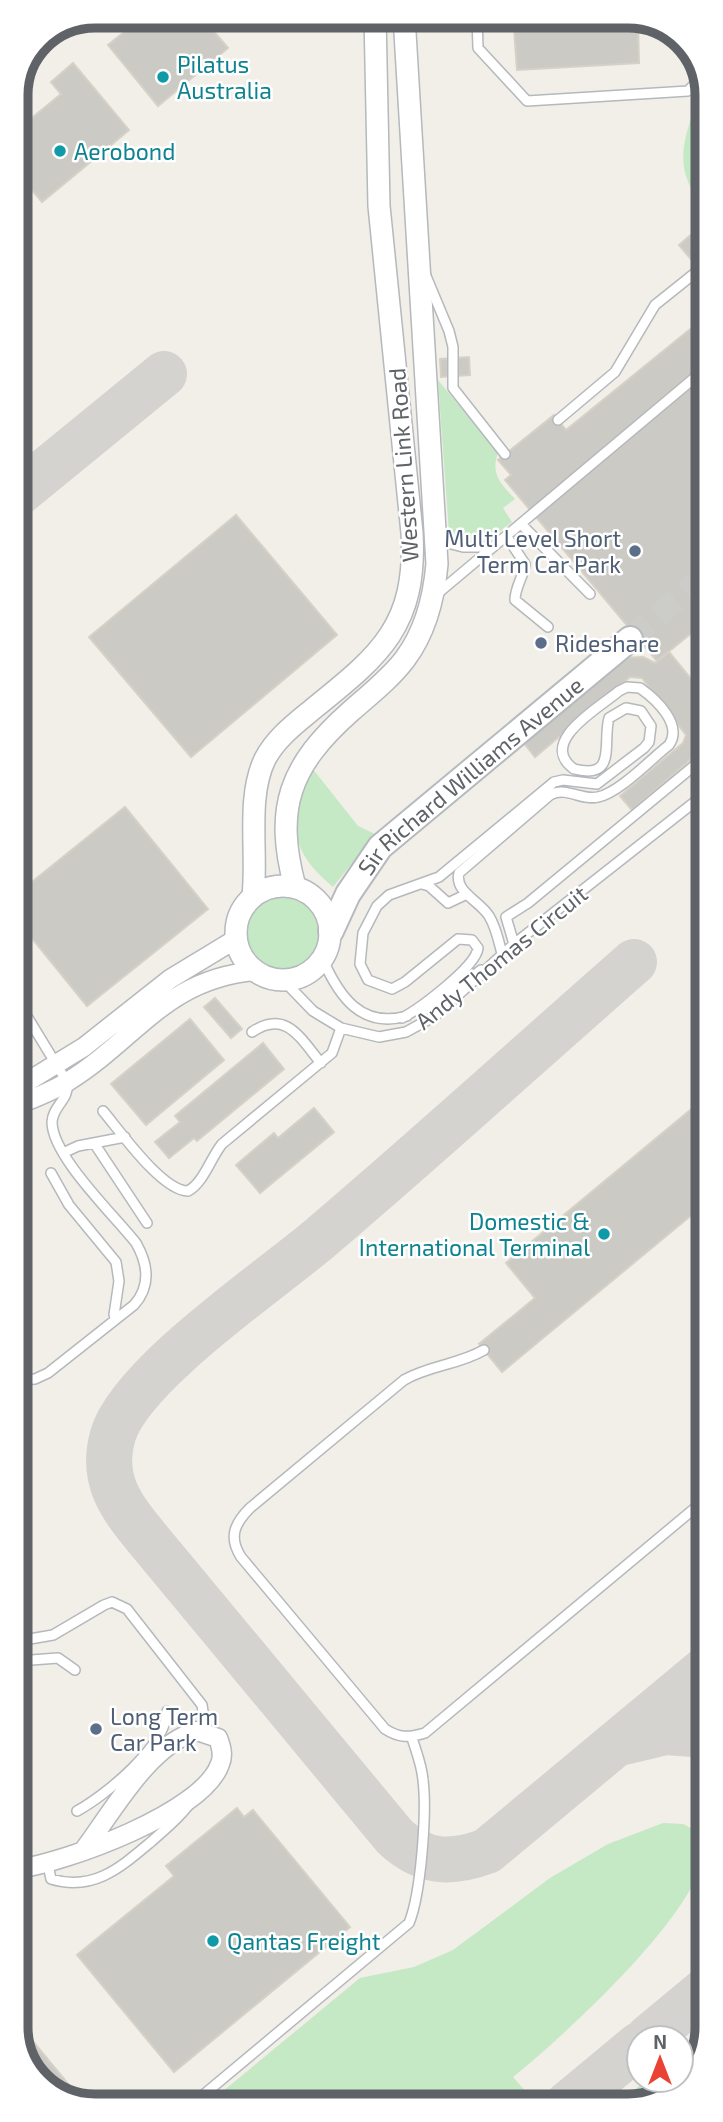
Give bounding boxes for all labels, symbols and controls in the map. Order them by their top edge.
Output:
place label: Pilatus Australia [177,50,272,104]
marker: Pilatus Australia [155,69,171,85]
place label: Aerobond [74,137,175,165]
marker: Aerobond [52,143,68,159]
street label: Western Link Road [382,367,424,563]
place label: Multi Level Short Term Car Park [444,524,621,578]
marker: Multi Level Short Term Car Park [627,543,643,559]
place label: Rideshare [555,629,659,657]
marker: Rideshare [533,635,549,651]
street label: Sir Richard Williams Avenue [351,670,588,880]
street label: Andy Thomas Circuit [409,879,593,1035]
place label: Domestic & International Terminal [359,1207,590,1261]
marker: Domestic & International Terminal [596,1226,612,1242]
place label: Long Term Car Park [110,1702,218,1756]
marker: Long Term Car Park [88,1721,104,1737]
place label: Qantas Freight [227,1927,381,1955]
marker: Qantas Freight [205,1933,221,1949]
north arrow [625,2024,695,2094]
text: N [653,2030,667,2053]

